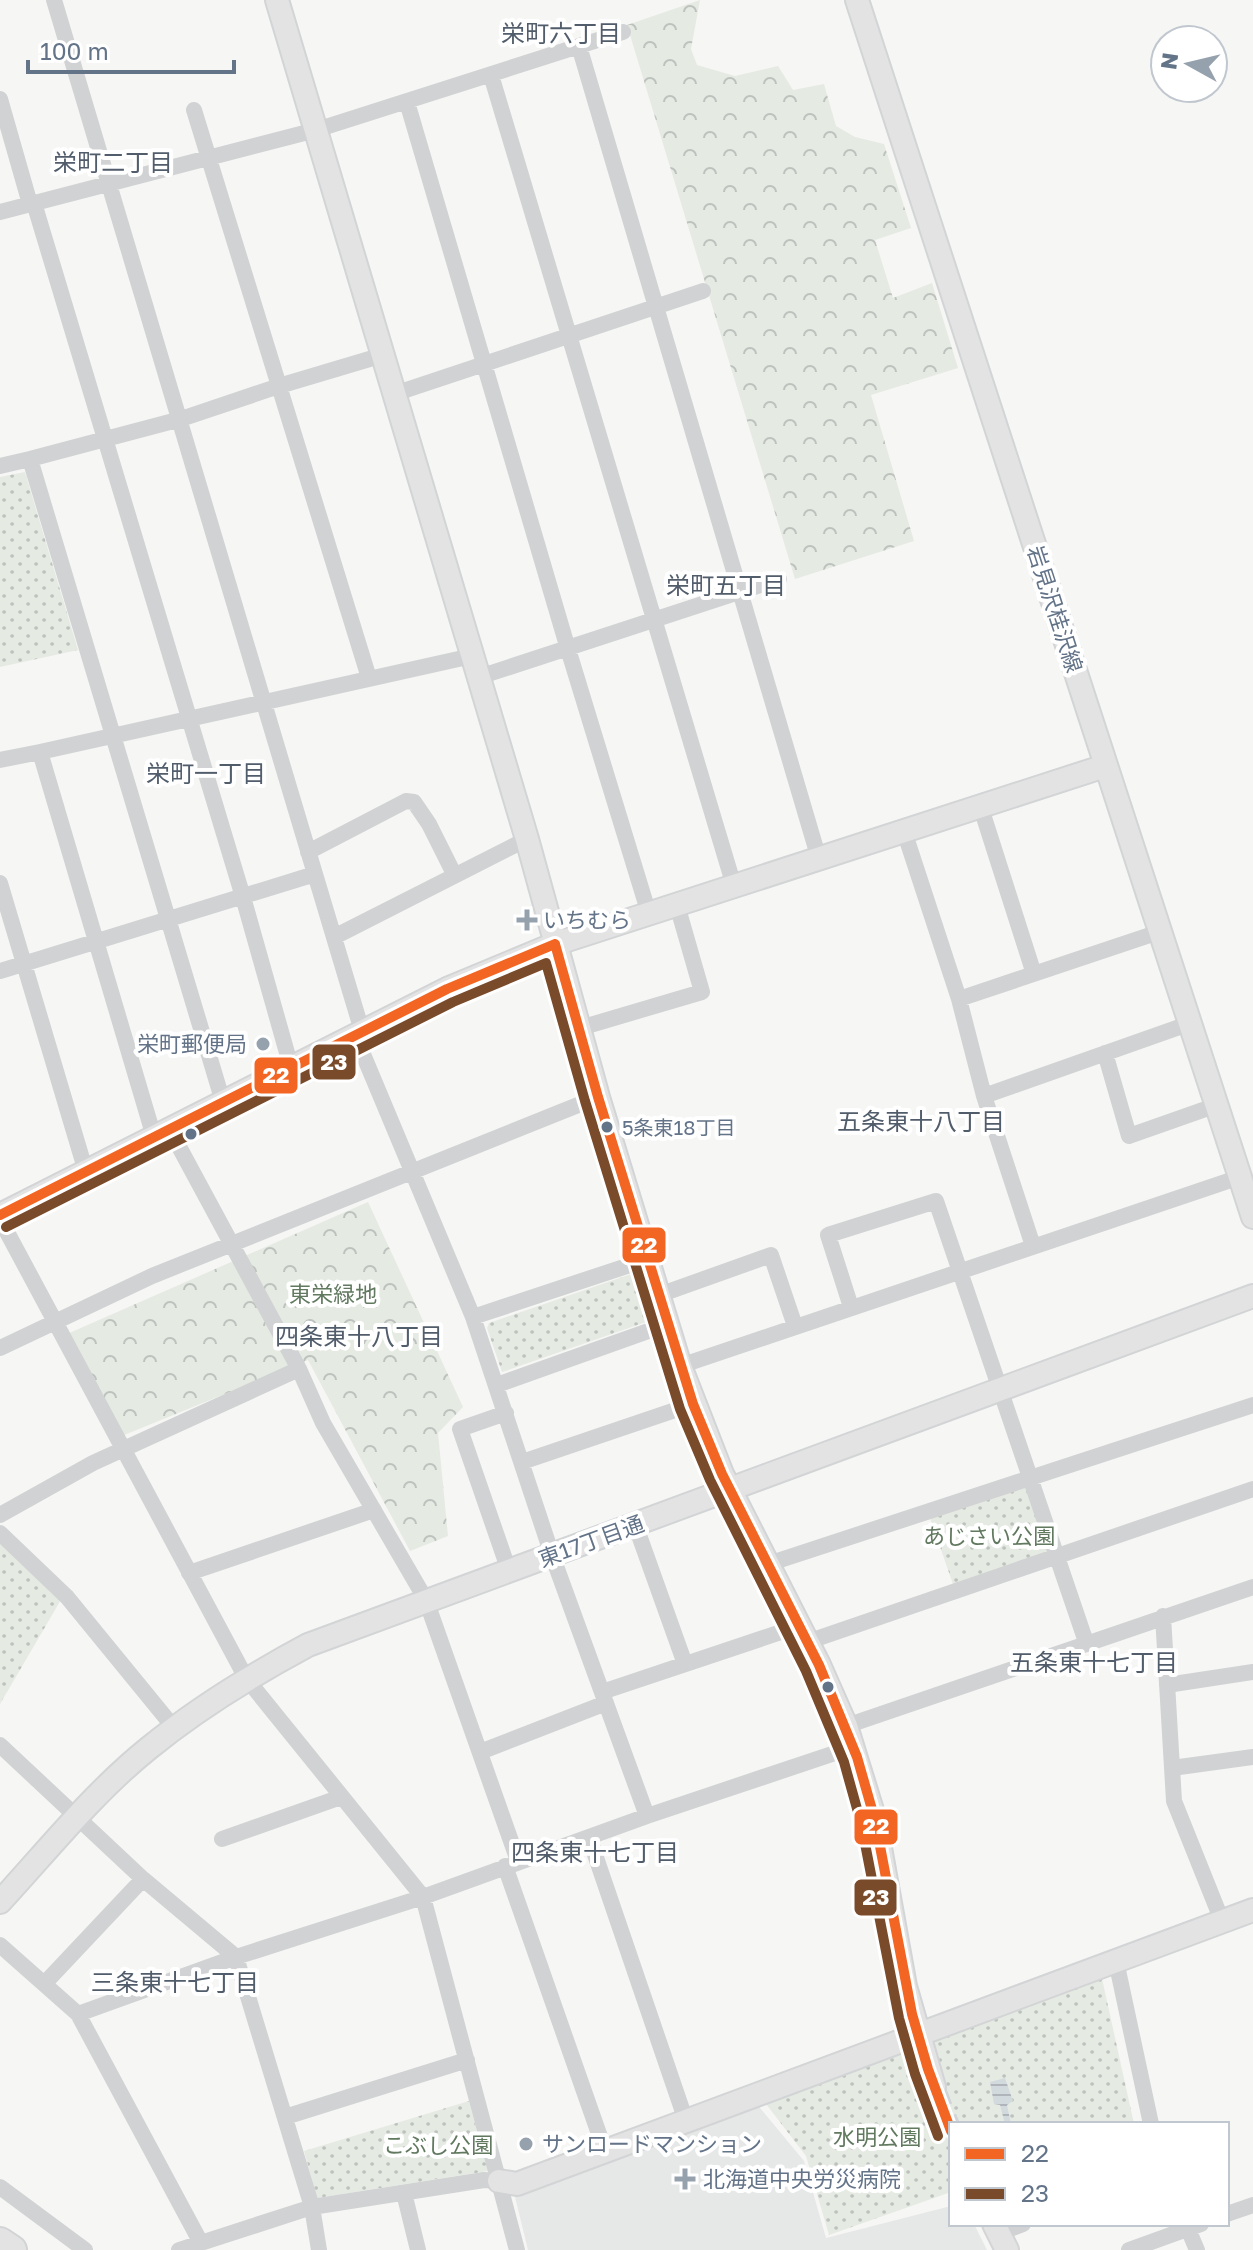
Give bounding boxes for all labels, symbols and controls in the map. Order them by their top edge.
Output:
district label: 栄町六丁目 [501,18,621,47]
scale bar [28,24,234,74]
north arrow [1149,24,1229,104]
text: 100 m [40,36,109,65]
text: N [1154,51,1183,71]
district label: 栄町二丁目 [53,147,173,176]
street label: 岩見沢桂沢線 [1022,542,1089,676]
district label: 栄町五丁目 [666,570,786,599]
district label: 栄町一丁目 [146,758,266,787]
place label: いちむら [543,906,631,933]
marker: いちむら [518,911,536,929]
place label: 栄町郵便局 [137,1030,247,1057]
marker: 栄町郵便局 [254,1035,272,1053]
line badge: 23 [311,1043,357,1081]
text: 23 [321,1048,347,1075]
line badge: 22 [253,1056,299,1095]
text: 22 [263,1061,289,1088]
district label: 五条東十八丁目 [837,1106,1005,1135]
place label: 5条東18丁目 [622,1115,736,1139]
marker: 5条東18丁目 [599,1119,615,1135]
unlabelled marker [183,1126,199,1142]
line badge: 22 [621,1226,667,1264]
text: 22 [631,1231,657,1258]
park label: 東栄緑地 [289,1280,377,1307]
district label: 四条東十八丁目 [275,1321,443,1350]
street label: 東17丁目通 [534,1509,647,1572]
park label: あじさい公園 [923,1522,1055,1549]
district label: 五条東十七丁目 [1010,1647,1178,1676]
unlabelled marker [820,1679,836,1695]
line badge: 22 [853,1808,899,1846]
text: 22 [863,1812,889,1839]
district label: 四条東十七丁目 [511,1837,679,1866]
line badge: 23 [853,1878,898,1917]
text: 23 [863,1883,889,1910]
district label: 三条東十七丁目 [91,1967,259,1996]
legend [949,2122,1229,2226]
park label: 水明公園 [833,2123,921,2150]
place label: サンロードマンション [542,2130,762,2157]
park label: こぶし公園 [383,2131,493,2158]
marker: サンロードマンション [517,2135,535,2153]
text: 22 [1021,2138,1049,2167]
place label: 北海道中央労災病院 [703,2165,901,2192]
marker: 北海道中央労災病院 [674,2168,696,2190]
text: 23 [1021,2178,1049,2207]

